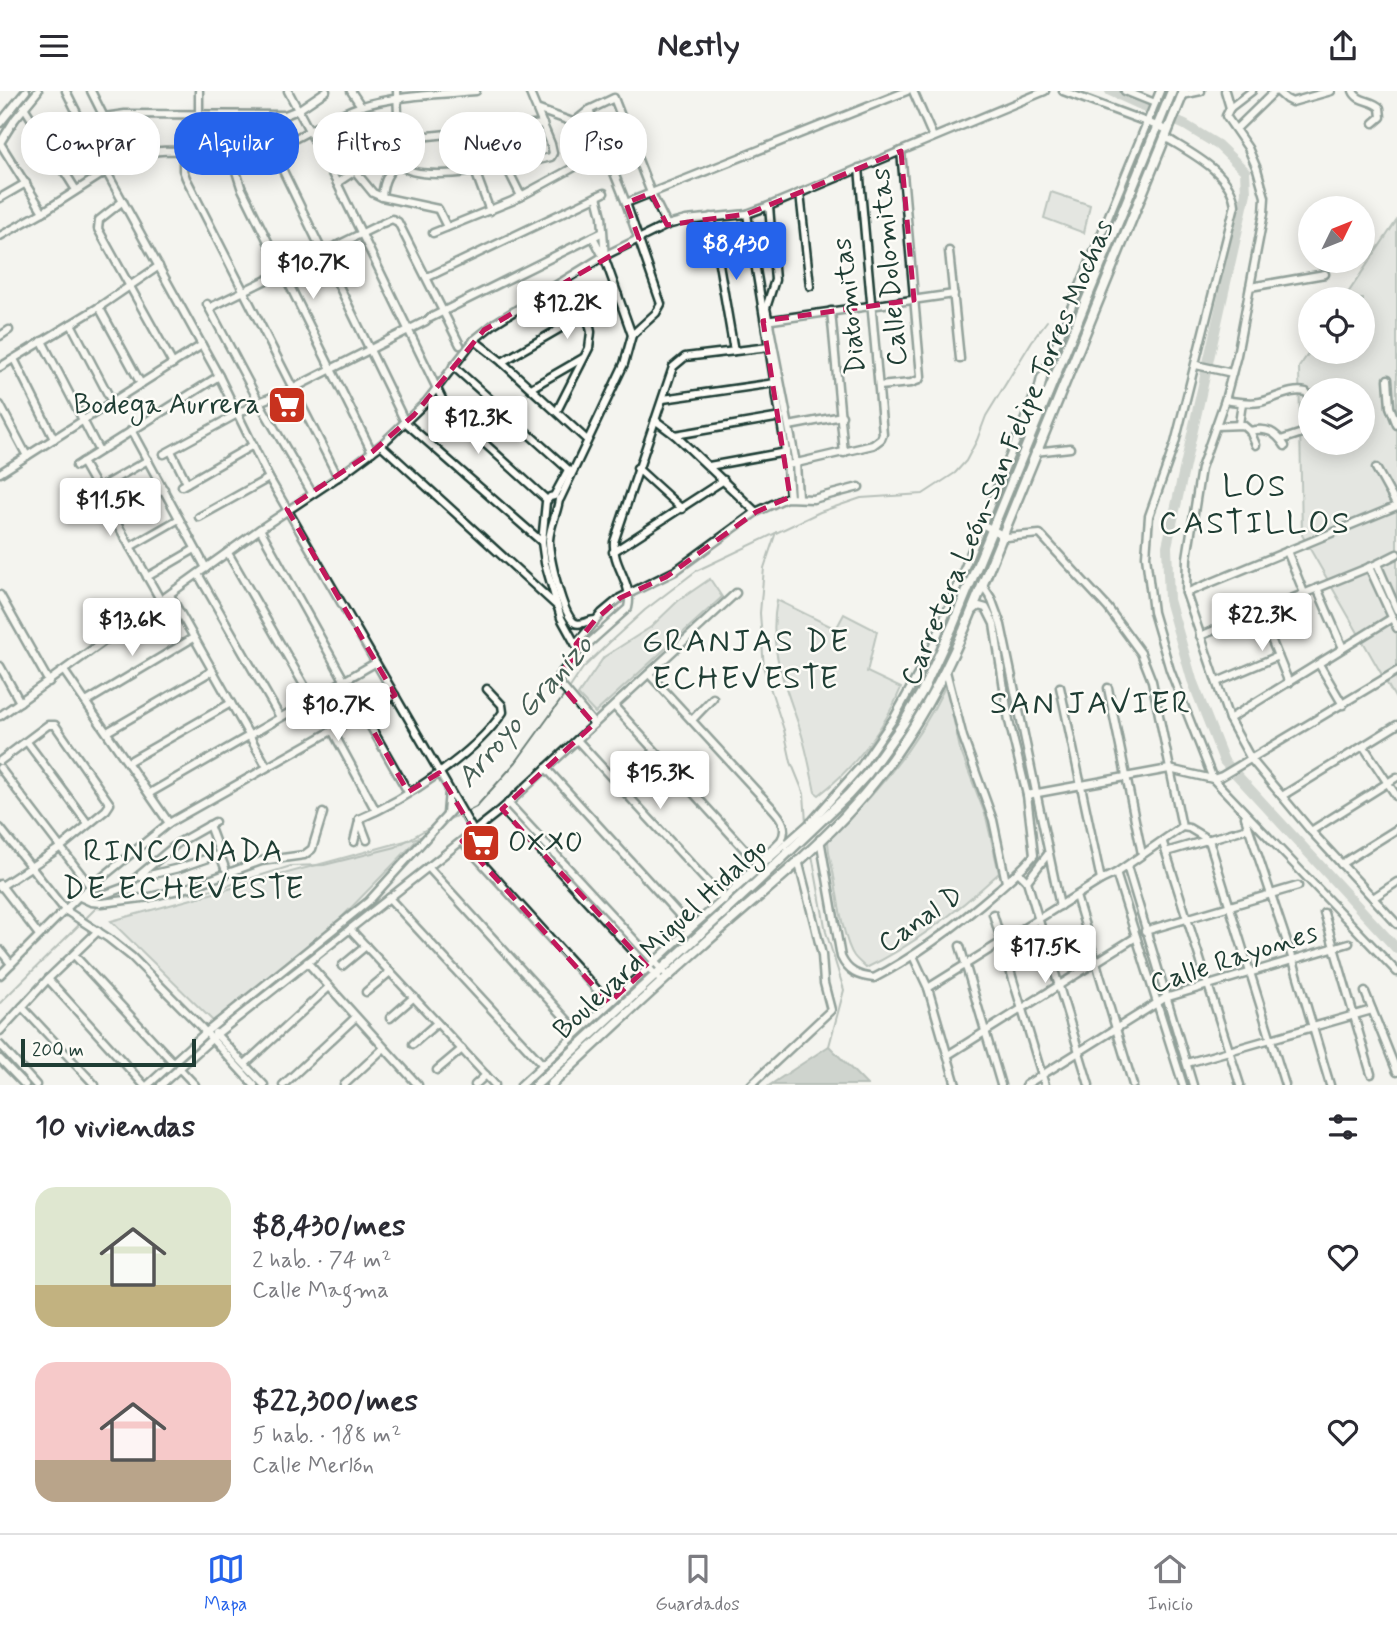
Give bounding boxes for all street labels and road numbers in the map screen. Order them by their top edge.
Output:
street label: Calle Dolomitas [863,166,917,368]
street label: Carretera León-San Felipe Torres Mochas [893,214,1123,692]
street label: Diatomitas [824,236,876,376]
street label: Boulevard Miguel Hidalgo [546,830,778,1050]
street label: Canal D [871,877,971,963]
street label: Calle Rayones [1146,915,1322,1003]

